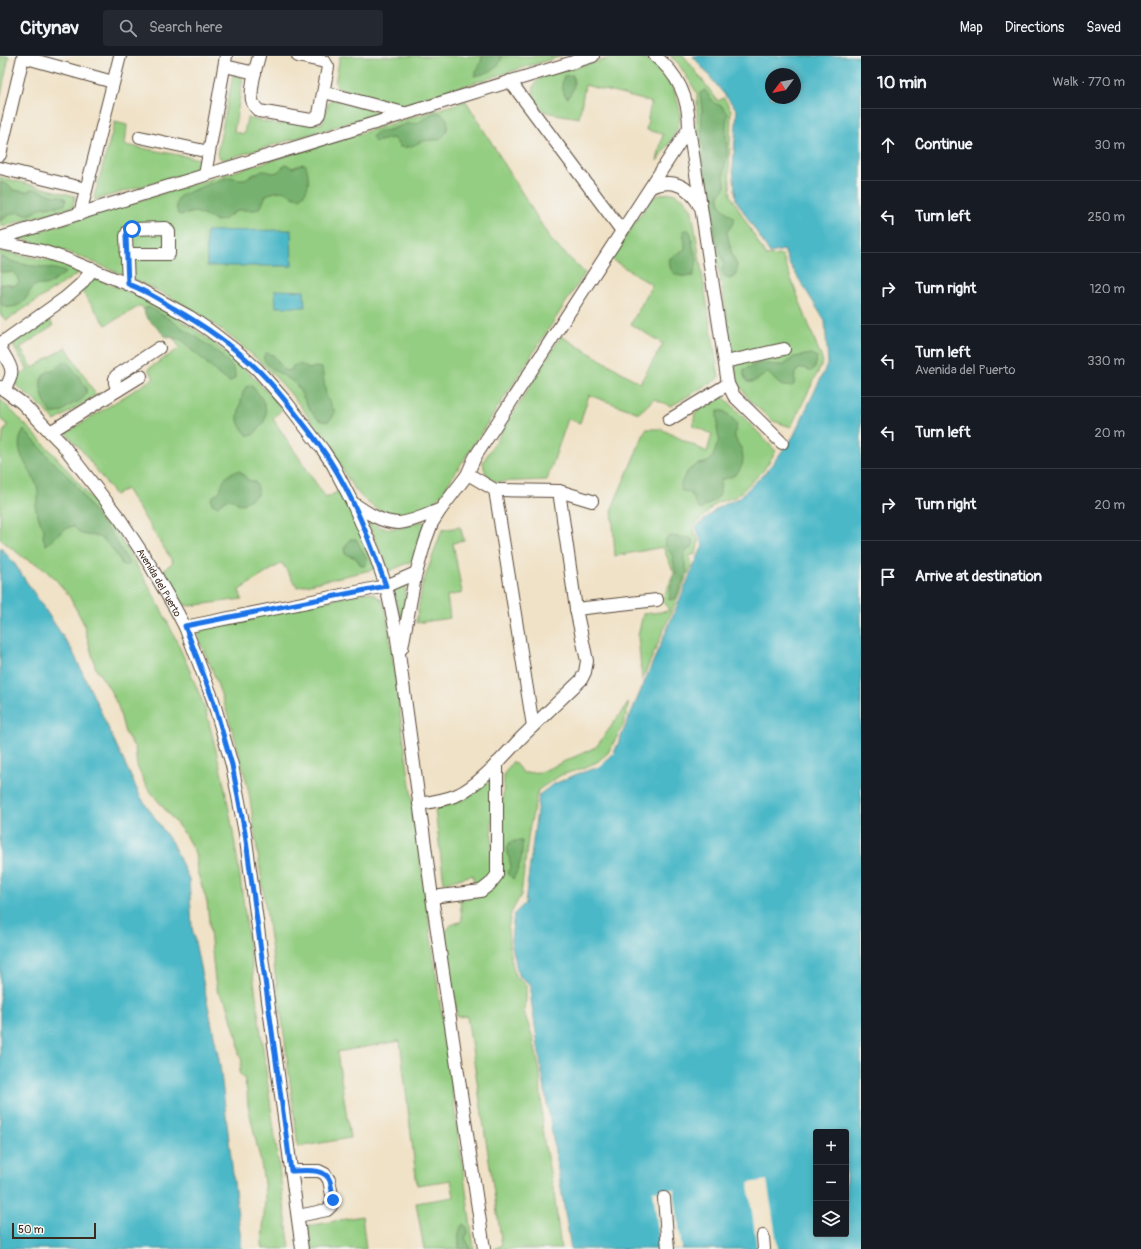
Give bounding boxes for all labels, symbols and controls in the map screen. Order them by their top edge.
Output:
search box [103,10,383,46]
text: Citynav [20,16,79,40]
icon: search [117,17,139,39]
text: Search here [149,18,222,37]
text: Map [960,19,983,36]
text: Directions [1005,19,1064,36]
text: Saved [1086,19,1121,36]
north arrow [765,68,801,104]
text: 10 min [877,72,927,93]
text: Walk · 770 m [1052,74,1125,90]
icon: ahead [877,134,899,156]
text: Continue [915,135,973,154]
text: 30 m [1095,137,1125,153]
icon: left [877,206,899,228]
text: Turn left [915,207,971,226]
text: 250 m [1087,209,1125,225]
route start [123,220,141,238]
icon: right [877,278,899,300]
text: Turn right [915,279,976,298]
text: 120 m [1089,281,1125,297]
text: Turn left [915,343,971,362]
icon: left [877,350,899,372]
text: 330 m [1087,353,1125,369]
text: Avenida del Puerto [915,362,1015,378]
icon: left [877,422,899,444]
text: Turn left [915,423,971,442]
text: 20 m [1094,425,1125,441]
icon: right [877,494,899,516]
text: Turn right [915,495,976,514]
text: 20 m [1094,497,1125,513]
street label: Avenida del Puerto [134,546,184,620]
icon: arrive [877,566,899,588]
text: Arrive at destination [915,567,1042,586]
map controls [813,1129,849,1237]
button: + [813,1129,849,1165]
button: − [813,1165,849,1201]
route end [324,1191,342,1209]
button: layers [813,1201,849,1237]
scale bar [12,1221,96,1240]
text: 50 m [18,1223,44,1236]

